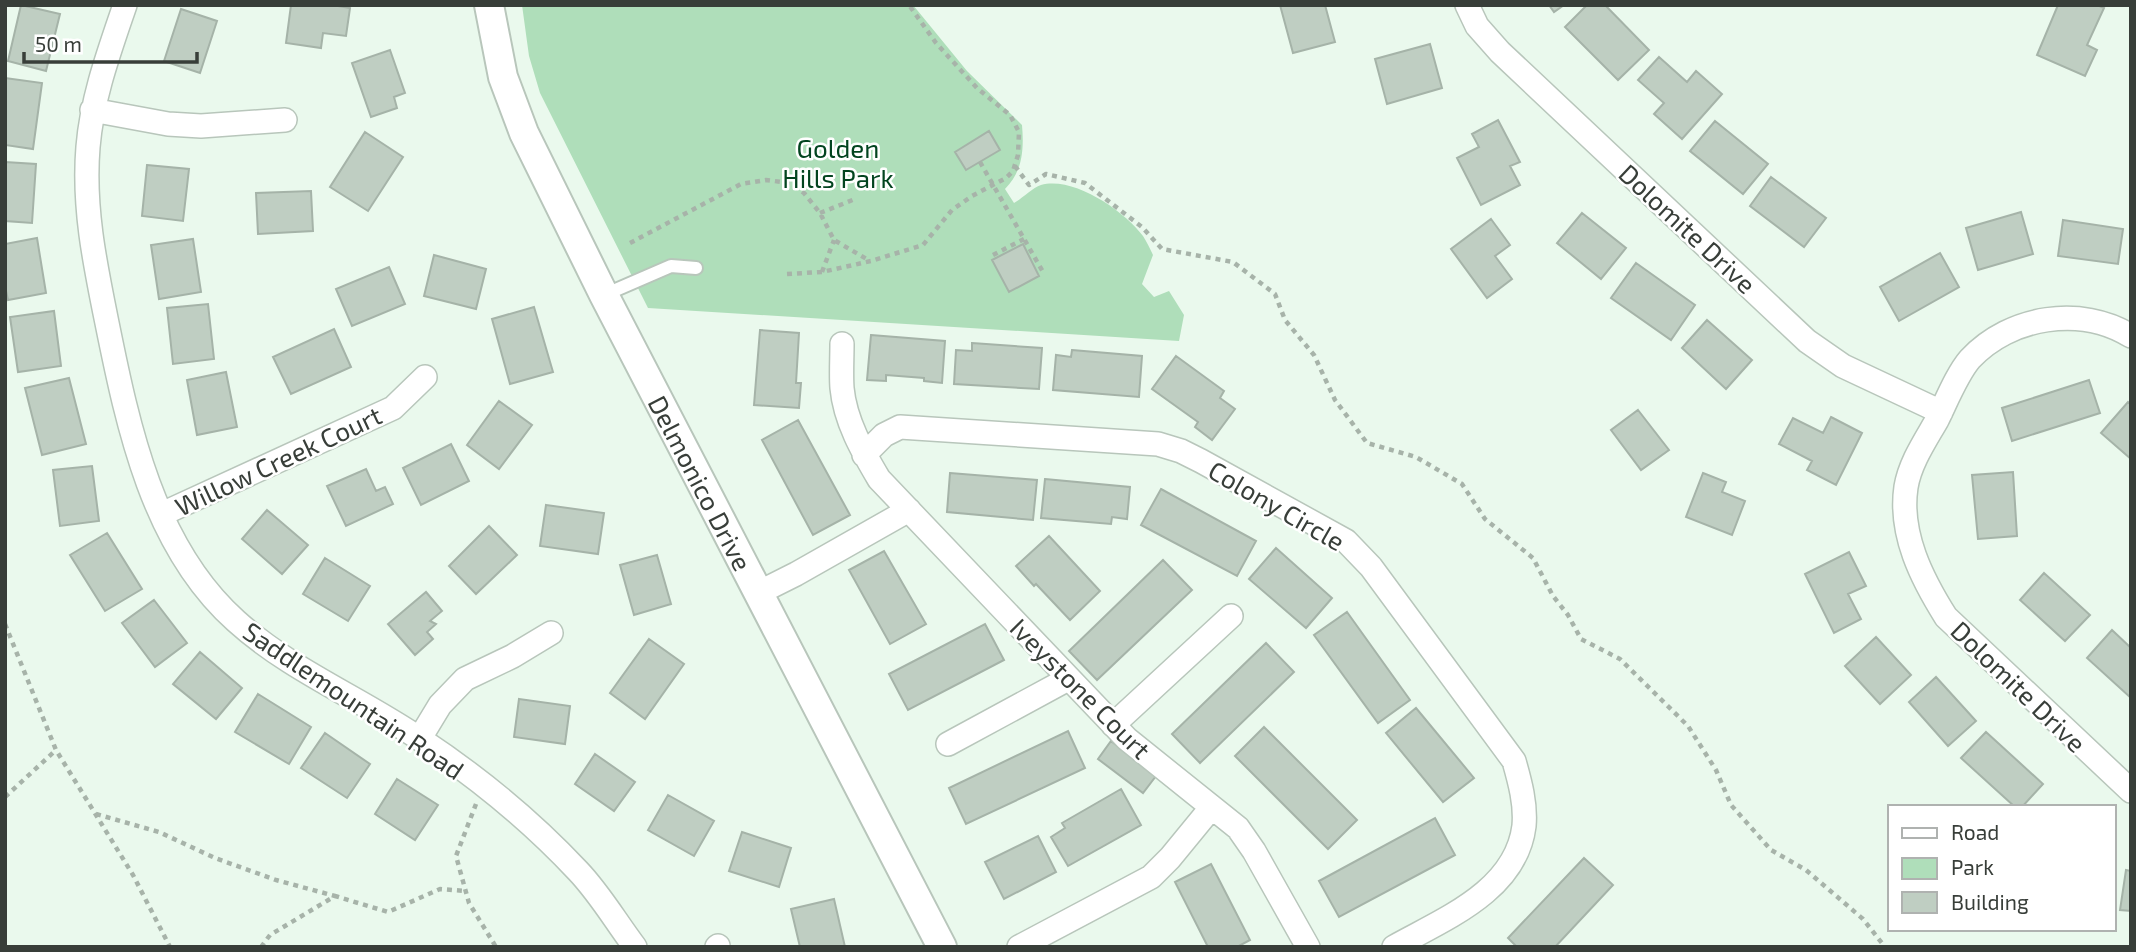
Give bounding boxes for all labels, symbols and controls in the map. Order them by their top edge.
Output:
scale bar [24,21,198,65]
text: 50 m [35,31,82,56]
park label: Golden Hills Park [782,132,894,193]
street label: Dolomite Drive [1613,157,1763,299]
street label: Delmonico Drive [643,390,759,575]
street label: Willow Creek Court [170,399,386,521]
street label: Colony Circle [1203,454,1351,556]
street label: Iveystone Court [1004,611,1158,765]
street label: Dolomite Drive [1945,614,2093,758]
street label: Saddlemountain Road [238,615,470,785]
legend [1888,805,2115,931]
text: Road [1951,819,1999,844]
text: Park [1951,854,1994,879]
text: Building [1951,889,2029,914]

